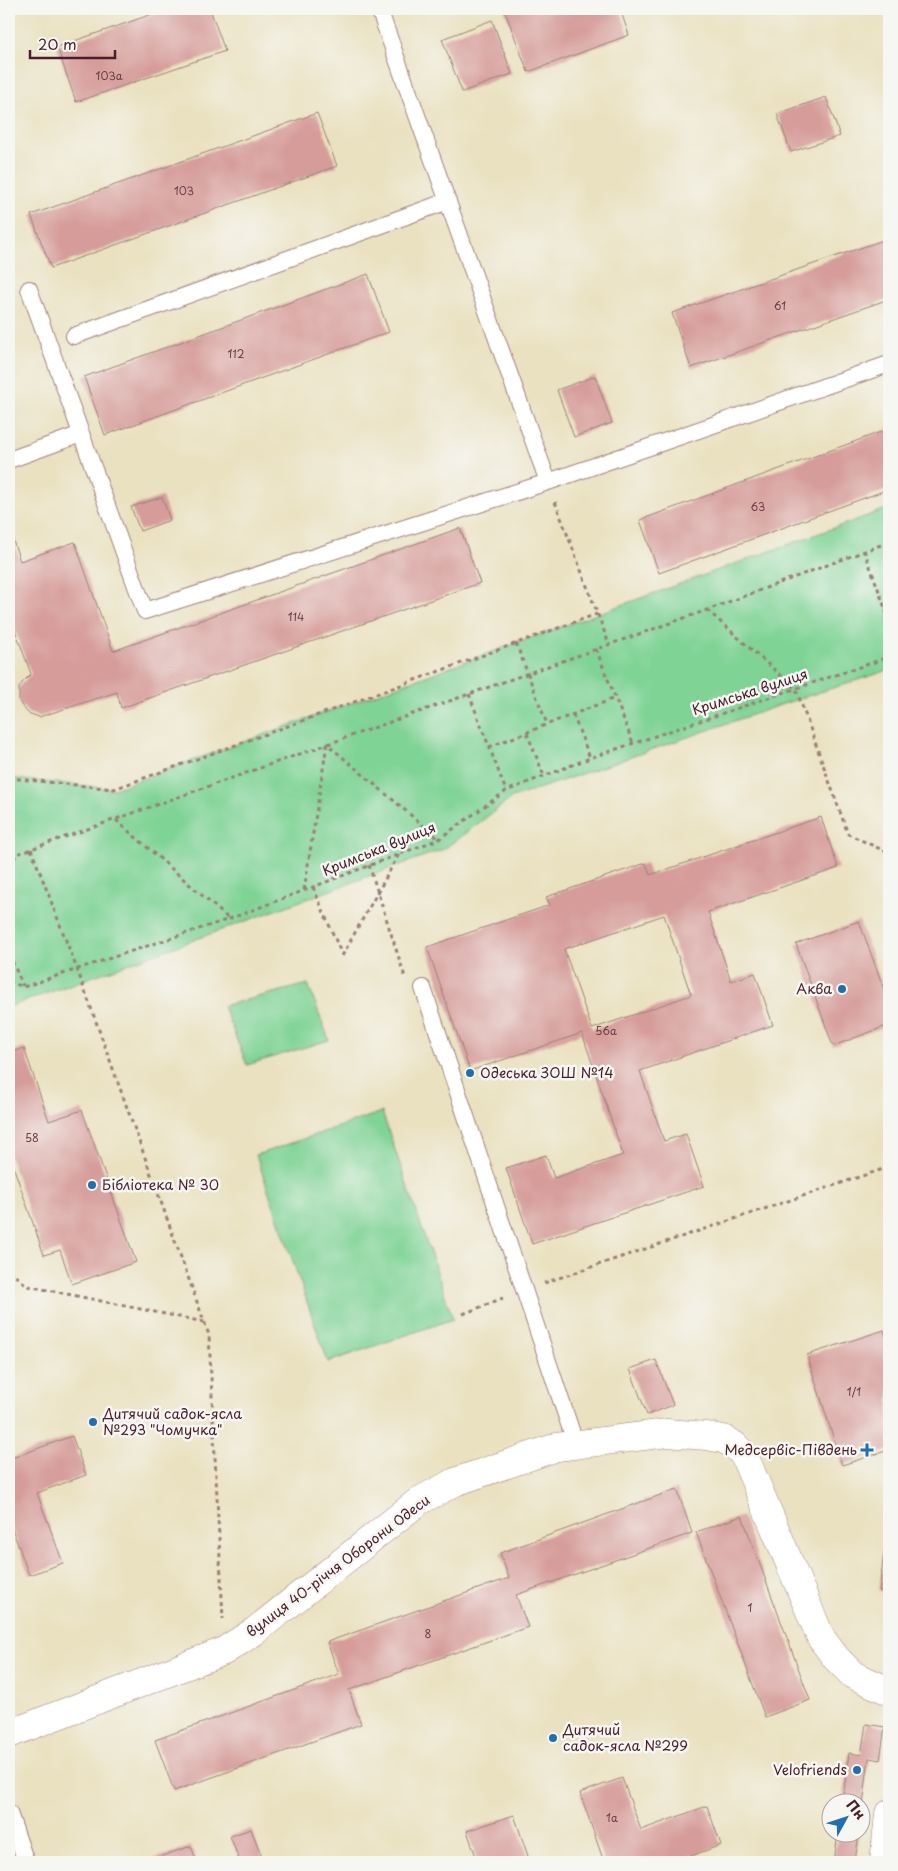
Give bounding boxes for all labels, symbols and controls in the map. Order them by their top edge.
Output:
scale bar [30,28,115,60]
text: 20 m [38,32,77,55]
house number: 103а [95,67,123,84]
house number: 103 [174,182,194,199]
house number: 61 [774,297,786,314]
house number: 112 [227,345,245,362]
house number: 63 [751,498,765,515]
house number: 114 [288,608,304,625]
street label: Кримська вулиця [689,663,810,720]
street label: Кримська вулиця [319,816,439,881]
place label: Аква [796,978,832,999]
marker: Аква [836,983,848,995]
house number: 56а [595,1022,617,1039]
place label: Одеська ЗОШ №14 [480,1062,613,1083]
marker: Одеська ЗОШ №14 [464,1067,476,1079]
house number: 58 [25,1129,39,1146]
place label: Бібліотека № 30 [102,1174,219,1195]
marker: Бібліотека № 30 [86,1179,98,1191]
house number: 1/1 [847,1383,861,1400]
place label: Дитячий садок-ясла №293 "Чомучка" [102,1403,242,1440]
marker: Дитячий садок-ясла №293 "Чомучка" [87,1416,99,1428]
place label: Медсервіс-Південь [724,1439,857,1460]
marker: Медсервіс-Південь [861,1444,873,1456]
street label: вулиця 40-річчя Оборони Одеси [241,1489,434,1642]
house number: 1 [748,1599,753,1616]
house number: 8 [425,1625,432,1642]
place label: Дитячий садок-ясла №299 [562,1719,688,1756]
marker: Дитячий садок-ясла №299 [547,1732,559,1744]
place label: Velofriends [773,1759,847,1780]
marker: Velofriends [851,1764,863,1776]
north arrow [820,1794,870,1844]
text: Пн [842,1795,871,1824]
house number: 1а [606,1809,618,1826]

